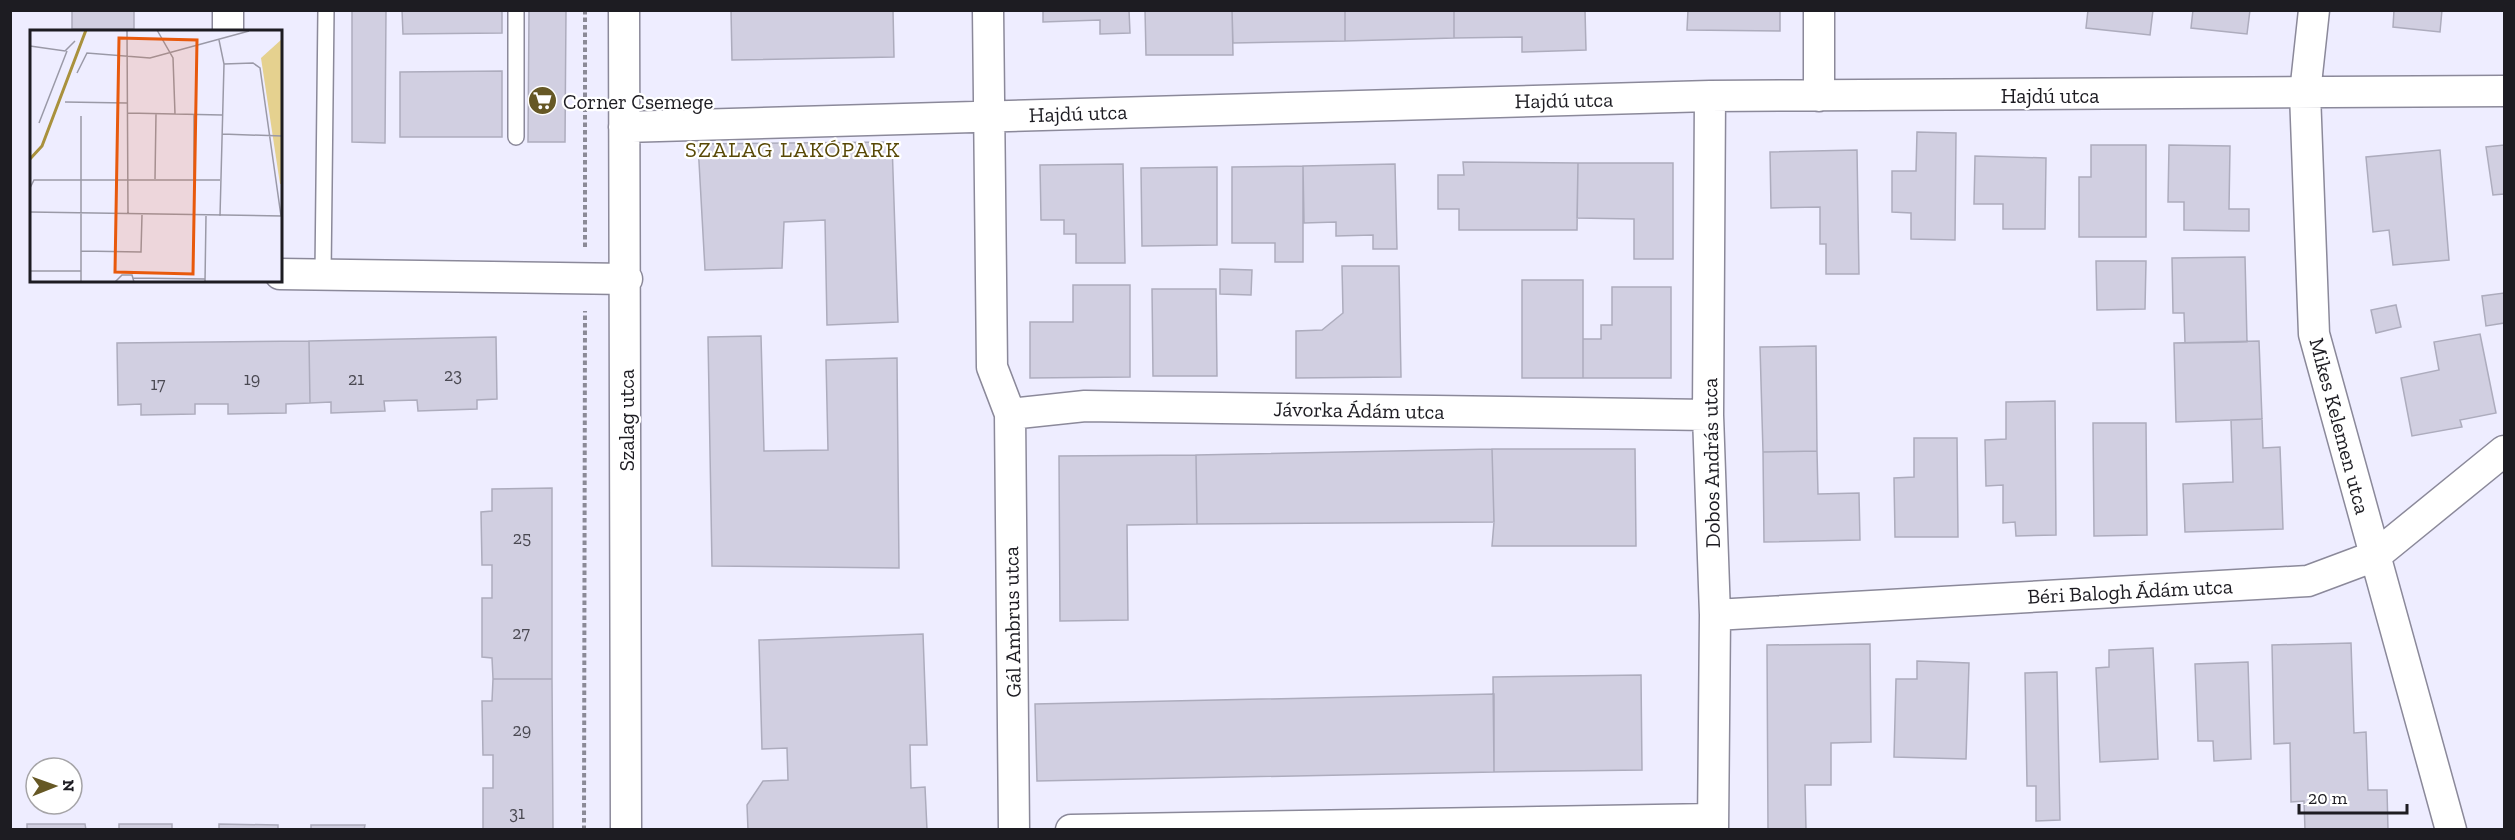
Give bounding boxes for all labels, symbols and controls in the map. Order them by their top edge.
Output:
inset map [30,30,282,282]
street label: Hajdú utca [2001,83,2099,109]
supermarket icon: Corner Csemege [526,85,558,117]
street label: Hajdú utca [1514,87,1614,114]
place label: Corner Csemege [563,89,713,114]
street label: Hajdú utca [1028,99,1128,128]
district label: SZALAG LAKÓPARK [685,136,901,163]
street label: Mikes Kelemen utca [2304,335,2376,517]
house number: 23 [444,364,462,386]
house number: 19 [244,368,260,390]
house number: 21 [348,368,364,390]
street label: Szalag utca [614,369,639,471]
house number: 17 [150,373,166,395]
street label: Dobos András utca [1697,378,1725,548]
street label: Jávorka Ádám utca [1273,396,1445,424]
house number: 25 [513,527,531,549]
street label: Gál Ambrus utca [998,546,1026,698]
street label: Béri Balogh Ádám utca [2027,573,2233,609]
house number: 27 [512,622,530,644]
house number: 29 [513,719,531,741]
north arrow [24,756,84,816]
scale bar [2299,777,2407,815]
text: N [59,779,78,792]
text: 20 m [2308,787,2348,809]
house number: 31 [509,802,525,824]

